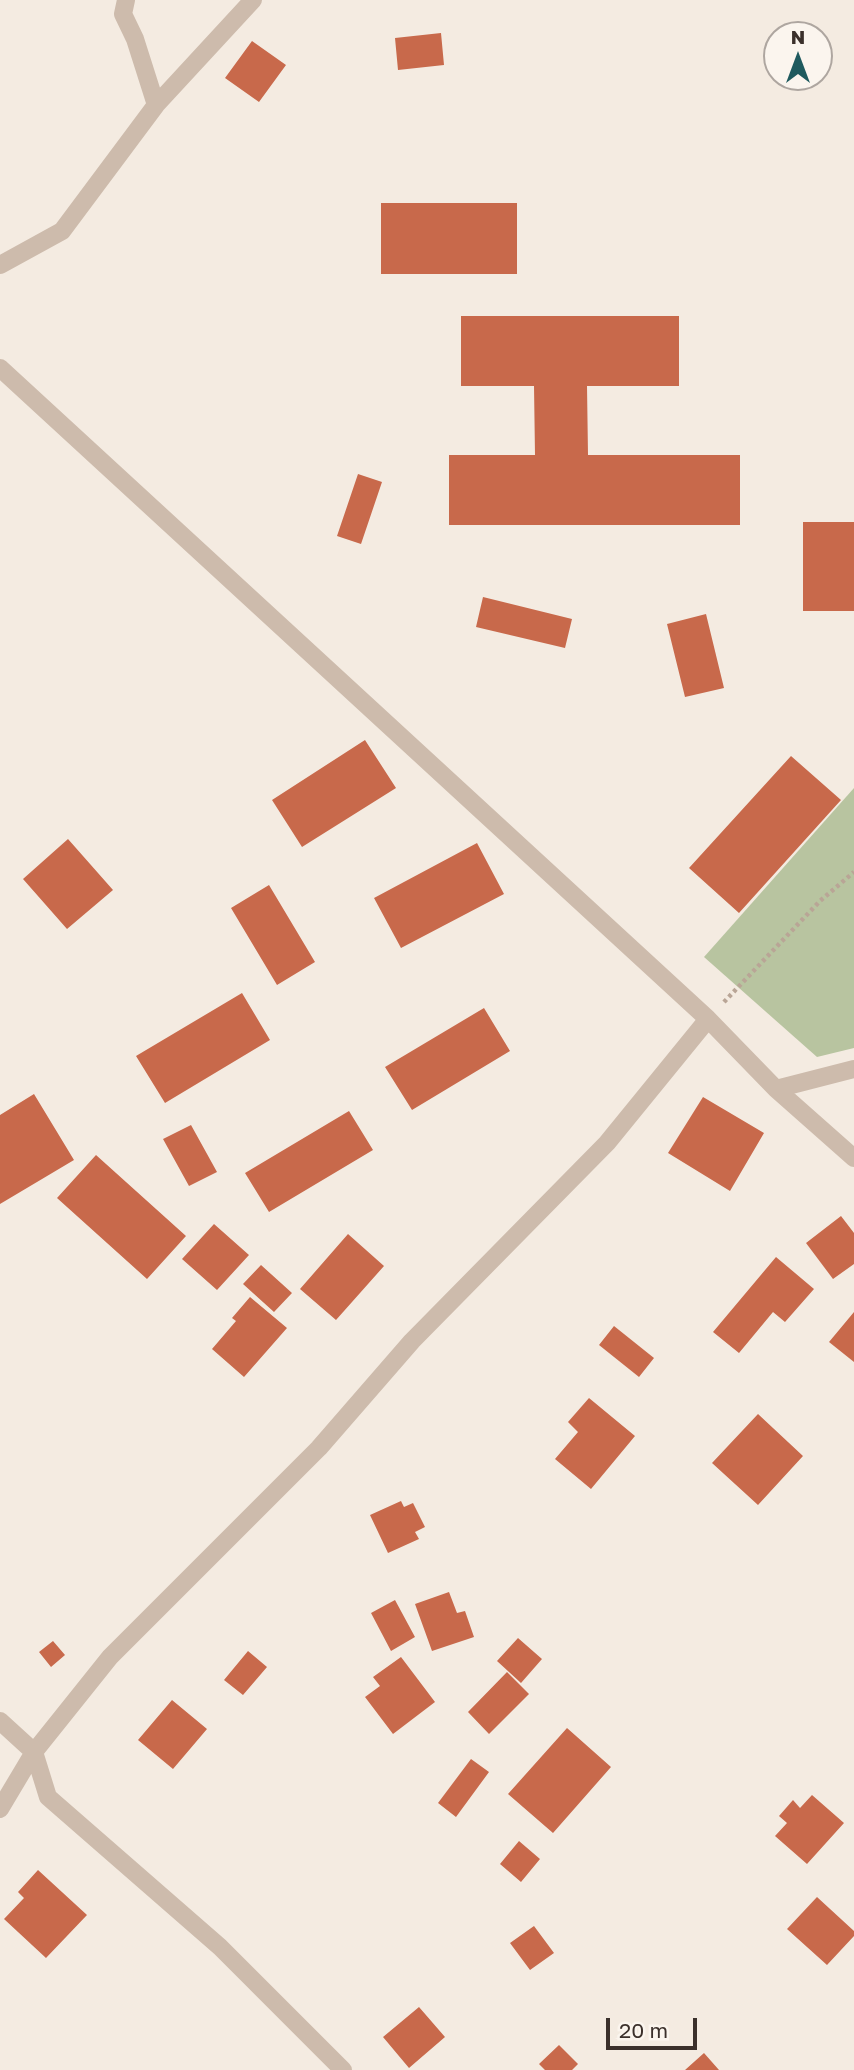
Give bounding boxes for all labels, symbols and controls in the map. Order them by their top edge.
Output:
north arrow [763,21,833,91]
text: N [791,25,805,48]
scale bar [609,2004,700,2048]
text: 20 m [619,2017,668,2043]

